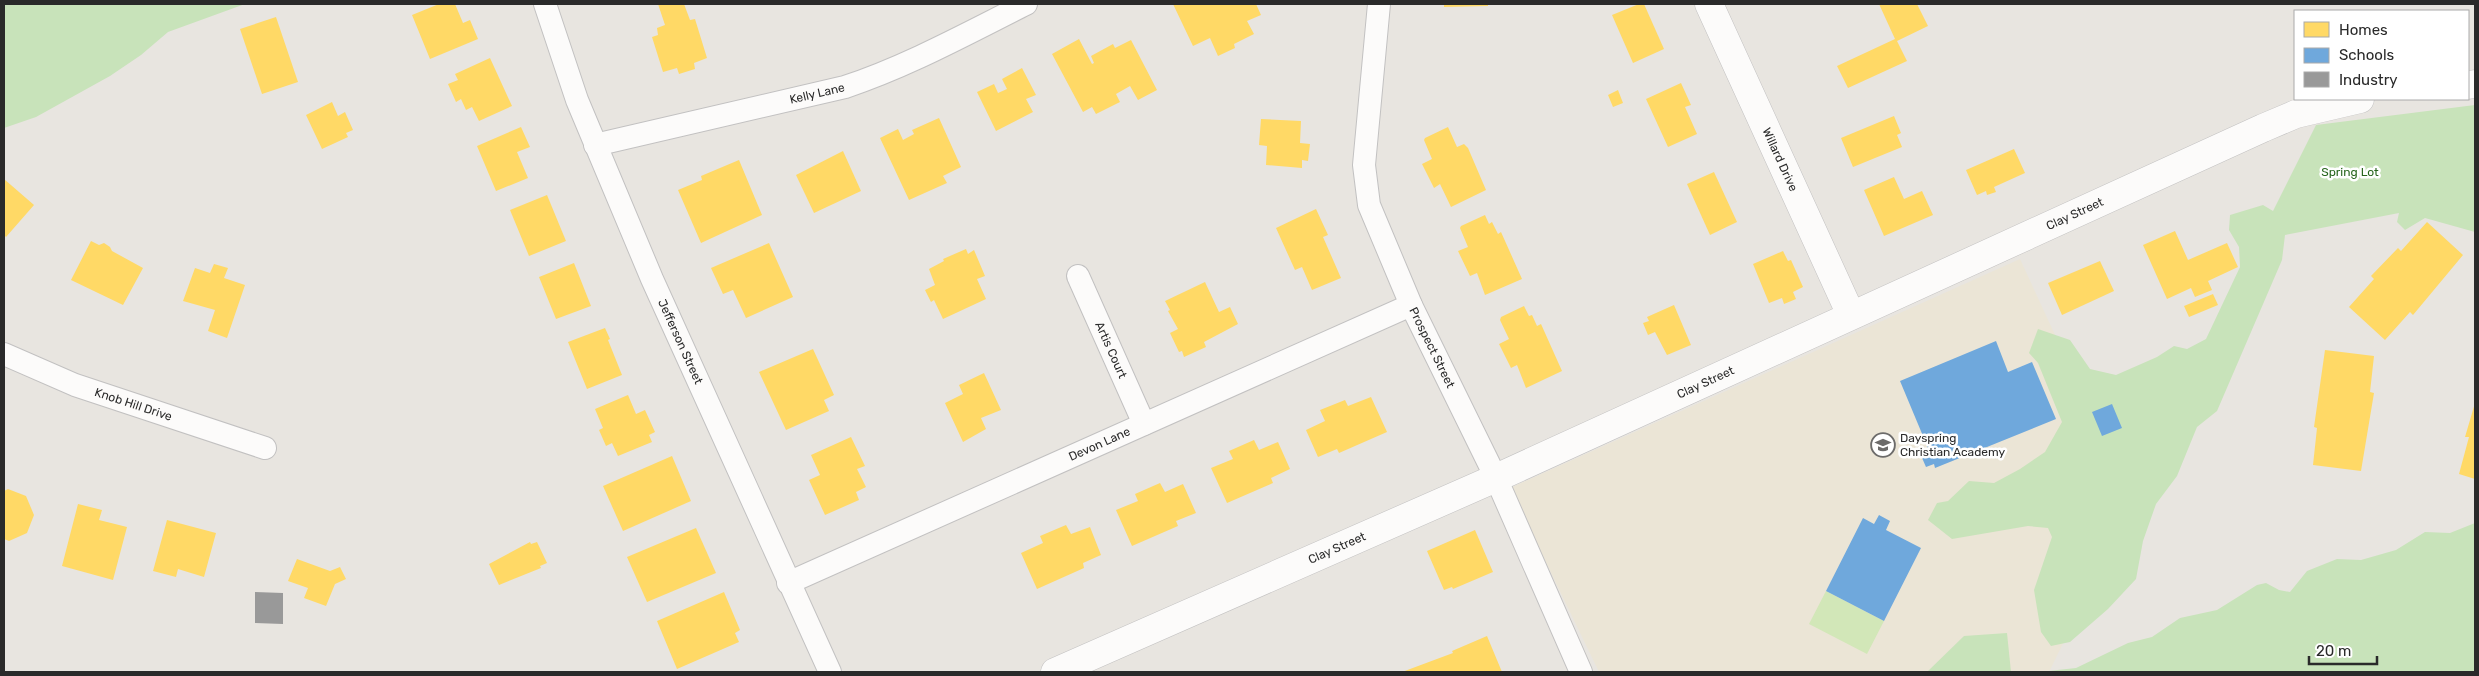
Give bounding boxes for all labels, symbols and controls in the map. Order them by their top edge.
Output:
legend [2294,10,2469,100]
text: Homes [2339,21,2388,39]
text: Schools [2339,46,2395,64]
text: Industry [2339,71,2398,89]
street label: Kelly Lane [788,80,846,107]
street label: Willard Drive [1759,126,1801,194]
park label: Spring Lot [2321,165,2379,179]
street label: Clay Street [2044,195,2106,233]
street label: Jefferson Street [655,297,706,387]
street label: Prospect Street [1406,305,1458,391]
street label: Artis Court [1092,319,1130,381]
street label: Clay Street [1675,363,1737,402]
street label: Knob Hill Drive [93,385,174,424]
street label: Devon Lane [1067,424,1133,464]
place label: Dayspring Christian Academy [1900,431,2006,459]
school or university icon: Dayspring Christian Academy [1870,432,1896,458]
street label: Clay Street [1306,529,1368,567]
scale bar [2309,634,2376,666]
text: 20 m [2316,642,2351,660]

